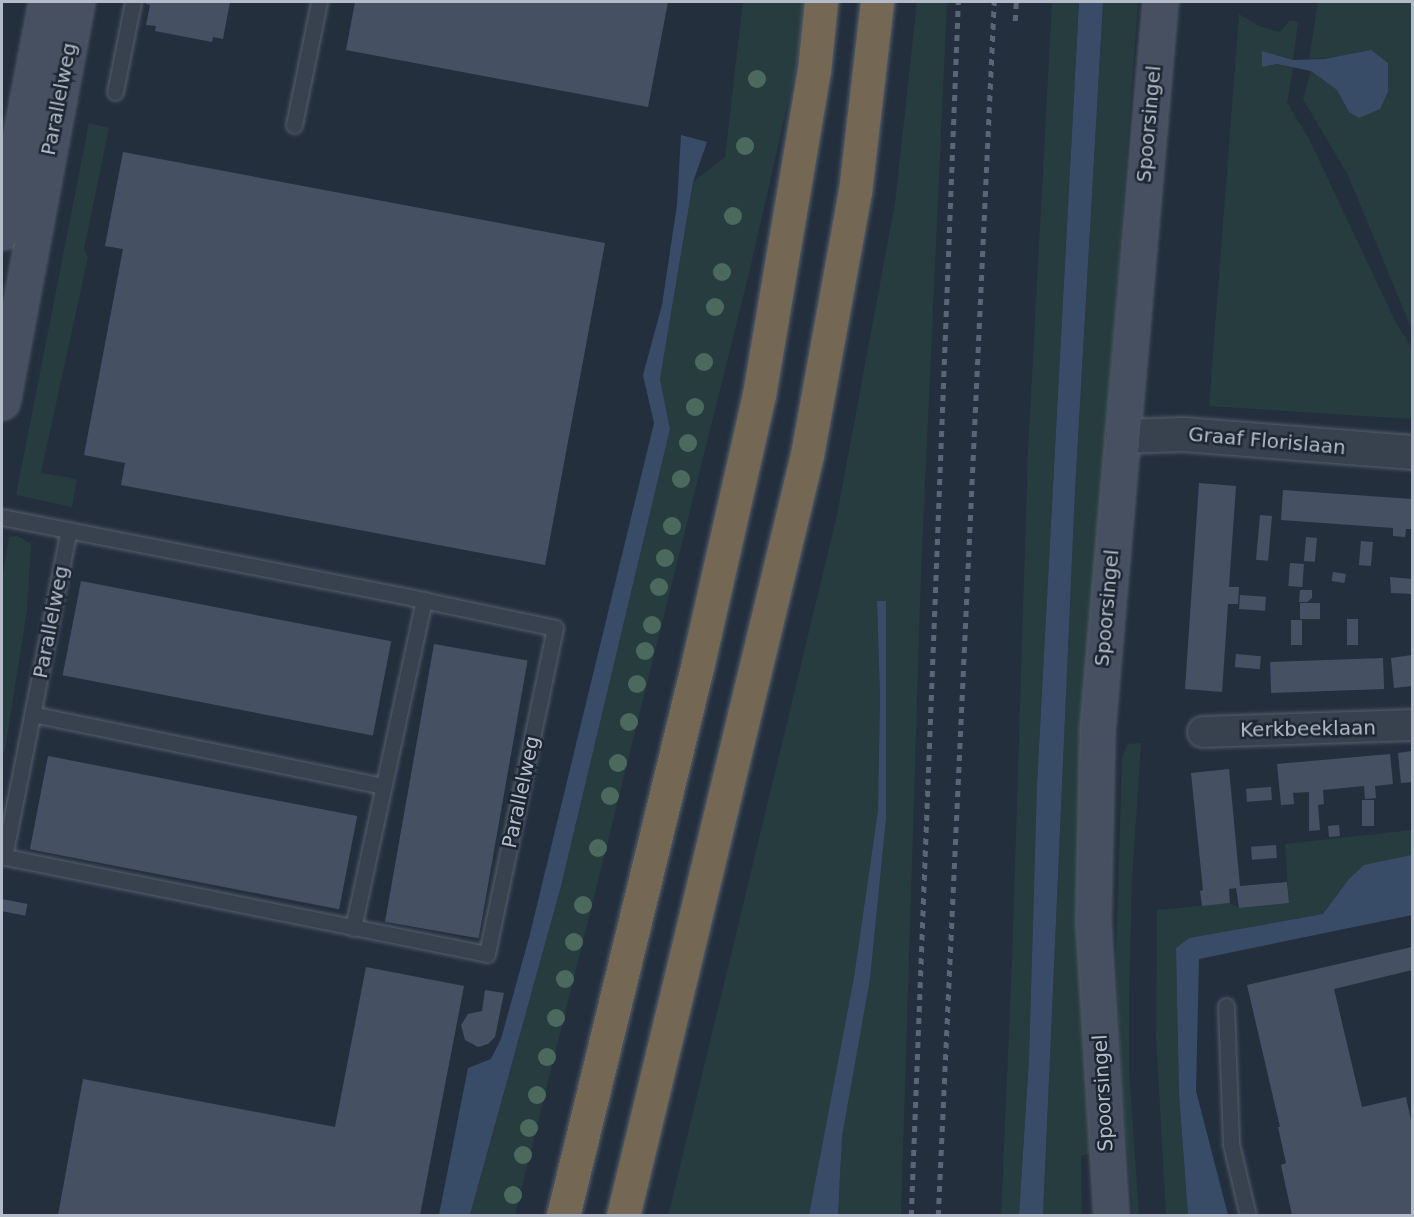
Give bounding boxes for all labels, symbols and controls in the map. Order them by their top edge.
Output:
street label: Parallelweg [36,41,82,157]
street label: Spoorsingel [1132,65,1166,183]
street label: Graaf Florislaan [1187,422,1347,460]
street label: Spoorsingel [1090,549,1124,667]
street label: Parallelweg [28,564,74,680]
street label: Kerkbeeklaan [1240,716,1376,742]
street label: Parallelweg [497,734,545,850]
street label: Spoorsingel [1088,1034,1118,1152]

